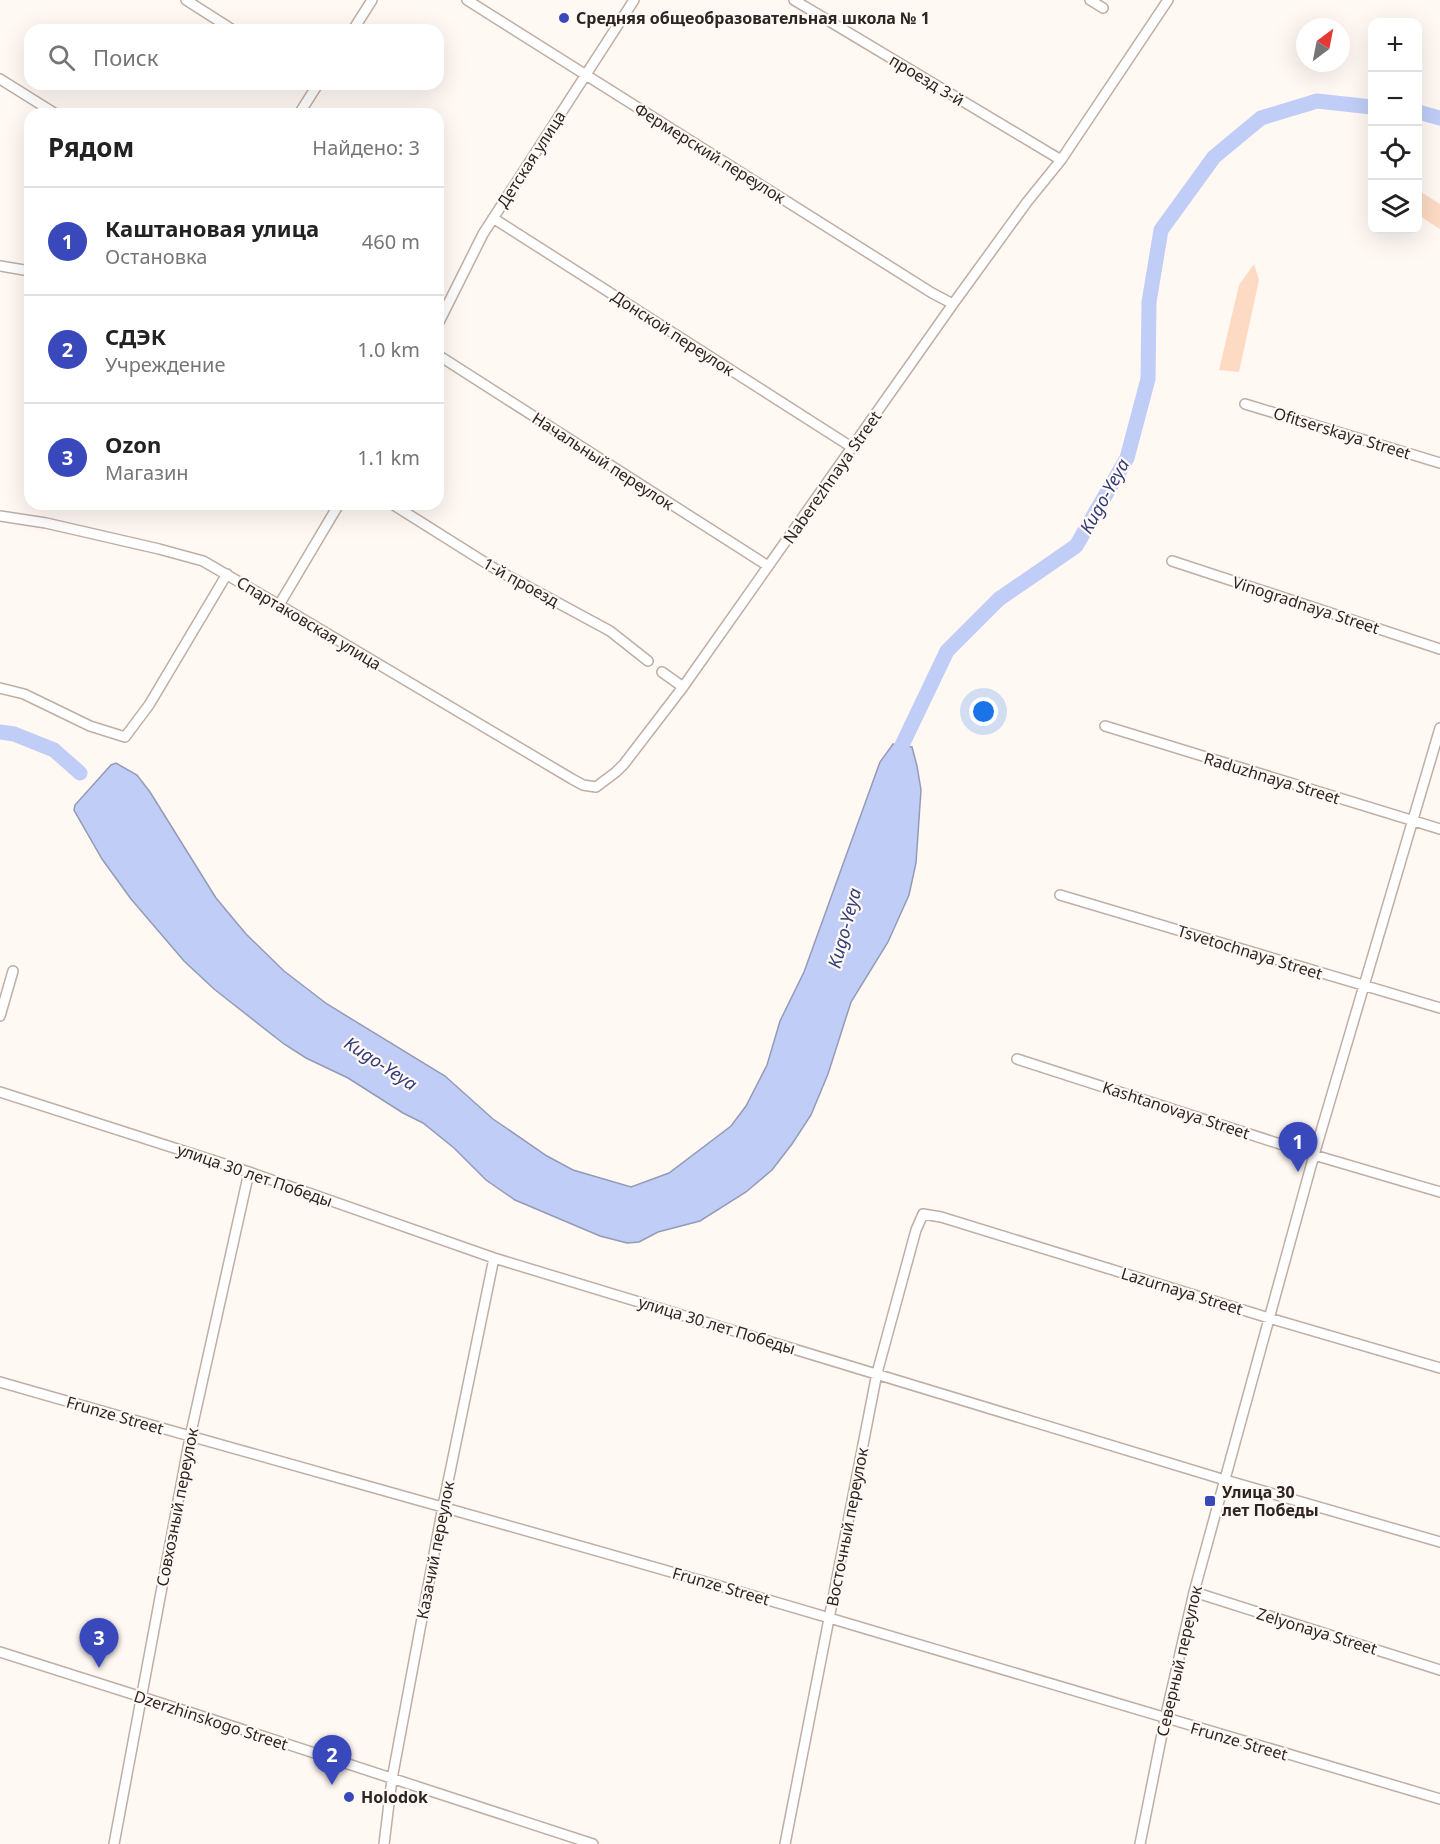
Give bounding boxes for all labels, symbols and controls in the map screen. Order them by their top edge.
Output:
place label: Средняя общеобразовательная школа № 1 [576,7,930,29]
marker: Средняя общеобразовательная школа № 1 [557,11,571,25]
north arrow [1296,18,1350,72]
map controls [1368,18,1422,234]
button: + [1368,18,1422,72]
search box [24,24,444,90]
icon: search [45,41,78,74]
text: Поиск [93,42,158,72]
street label: проезд 3-й [885,49,969,111]
button: − [1368,72,1422,126]
street label: Фермерский переулок [630,98,790,209]
street label: Детская улица [491,106,571,212]
button: locate [1368,126,1422,180]
text: Рядом [48,129,134,165]
text: Найдено: 3 [312,134,420,161]
button: layers [1368,180,1422,234]
text: Каштановая улица [105,213,319,243]
text: 1 [62,228,73,255]
text: 460 m [362,228,420,255]
text: Остановка [105,243,207,270]
street label: Донской переулок [607,285,739,381]
text: СДЭК [105,321,166,351]
text: 2 [62,336,73,363]
text: 1.0 km [357,336,420,363]
text: Учреждение [105,351,226,378]
street label: Ofitserskaya Street [1271,402,1413,464]
street label: Naberezhnaya Street [778,406,886,548]
street label: Начальный переулок [528,407,678,515]
text: Ozon [105,429,161,459]
text: 3 [62,444,73,471]
text: 1.1 km [357,444,420,471]
water label: Kugo-Yeya [1074,454,1134,538]
text: Магазин [105,459,189,486]
street label: 1-й проезд [479,552,563,612]
street label: Спартаковская улица [233,571,385,675]
street label: Vinogradnaya Street [1230,571,1382,639]
your location [969,697,998,726]
street label: Raduzhnaya Street [1201,747,1343,809]
water label: Kugo-Yeya [822,885,866,971]
street label: Tsvetochnaya Street [1175,919,1325,985]
water label: Kugo-Yeya [340,1031,422,1095]
street label: Kashtanovaya Street [1100,1076,1253,1144]
pin: 1 [1278,1122,1318,1172]
street label: улица 30 лет Победы [174,1138,336,1212]
street label: Lazurnaya Street [1118,1262,1246,1320]
street label: улица 30 лет Победы [636,1291,798,1359]
street label: Frunze Street [64,1391,166,1439]
street label: Совхозный переулок [151,1425,203,1588]
street label: Восточный переулок [821,1445,873,1608]
street label: Казачий переулок [411,1479,459,1621]
place label: Улица 30 лет Победы [1222,1481,1319,1521]
marker: Улица 30 лет Победы [1203,1494,1217,1508]
street label: Frunze Street [670,1562,772,1610]
street label: Северный переулок [1151,1583,1207,1739]
street label: Zelyonaya Street [1254,1602,1380,1660]
pin: 3 [80,1618,118,1668]
street label: Dzerzhinskogo Street [131,1685,291,1755]
street label: Frunze Street [1188,1717,1290,1765]
pin: 2 [312,1736,352,1785]
place label: Holodok [361,1786,428,1808]
marker: Holodok [342,1790,356,1804]

